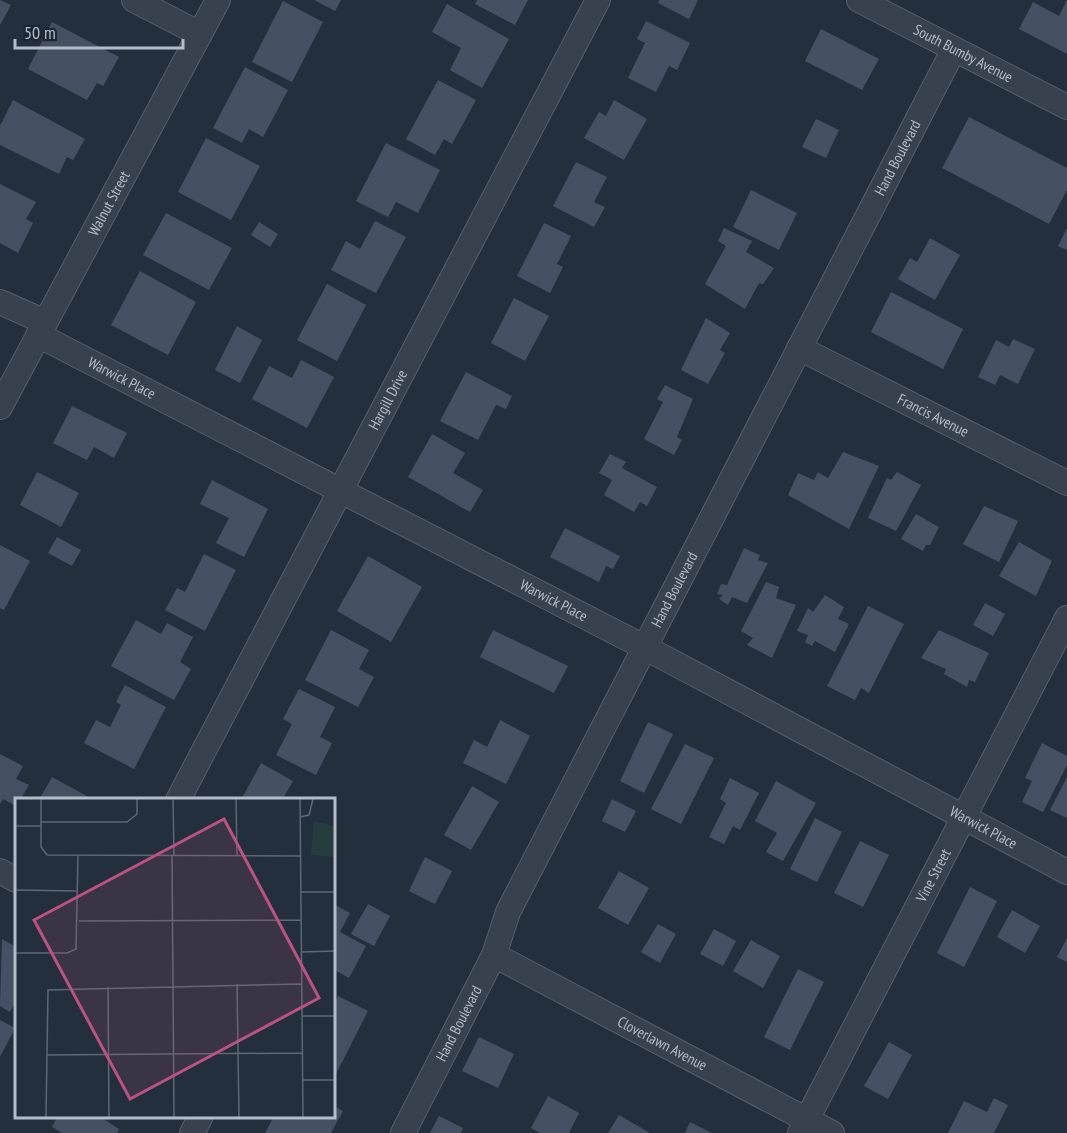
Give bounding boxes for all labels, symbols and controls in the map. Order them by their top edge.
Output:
scale bar [15,12,183,50]
street label: South Bumby Avenue [910,20,1016,86]
text: 50 m [24,21,56,44]
street label: Hand Boulevard [870,117,925,199]
street label: Walnut Street [84,168,134,239]
street label: Warwick Place [85,352,159,403]
street label: Hargill Drive [364,366,411,433]
street label: Francis Avenue [894,389,972,441]
street label: Hand Boulevard [647,548,701,630]
street label: Warwick Place [517,575,591,625]
inset map [15,798,334,1118]
street label: Warwick Place [947,801,1020,853]
street label: Vine Street [911,846,955,906]
street label: Hand Boulevard [431,982,486,1064]
street label: Cloverlawn Avenue [614,1012,710,1074]

